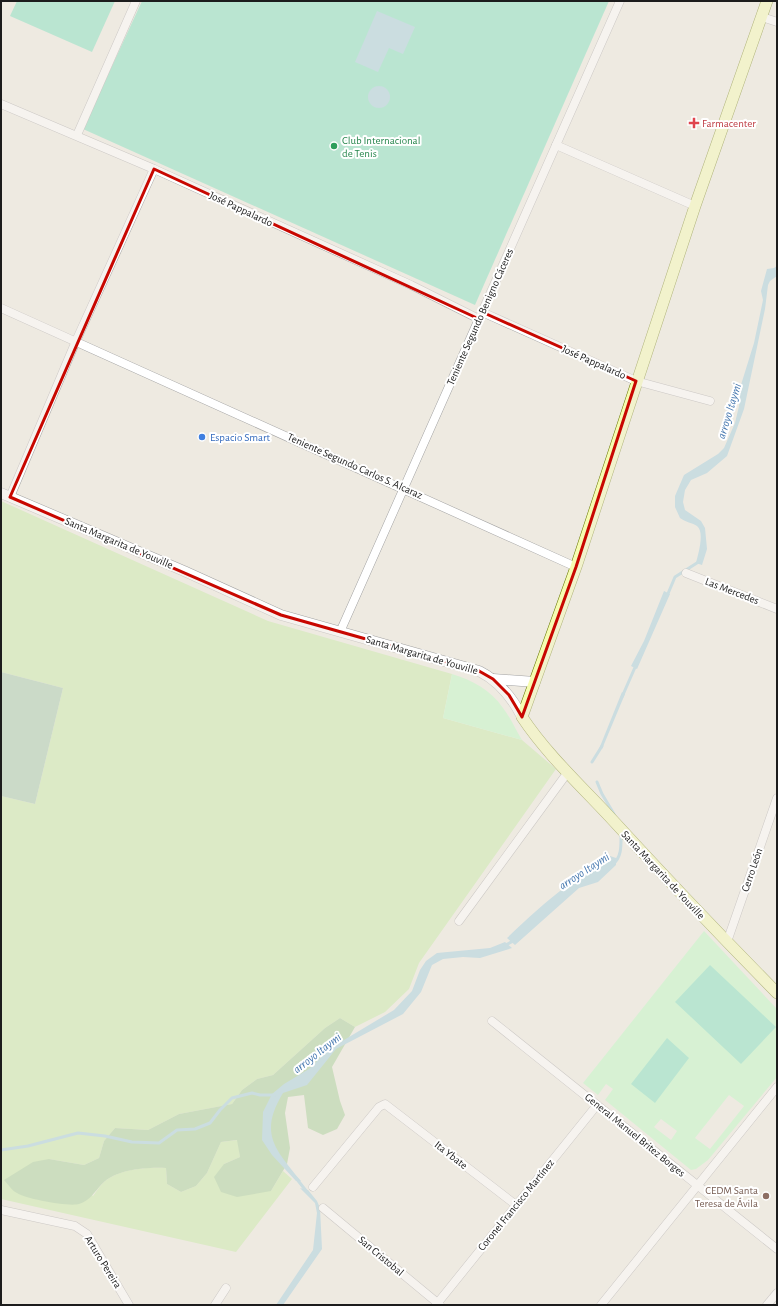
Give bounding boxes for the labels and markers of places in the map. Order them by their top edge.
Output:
marker: Farmacenter [689,118,699,128]
place label: Farmacenter [702,118,756,129]
place label: Club Internacional de Tenis [342,135,420,159]
marker: Club Internacional de Tenis [329,141,339,151]
marker: Espacio Smart [197,432,207,442]
place label: Espacio Smart [210,432,271,443]
place label: CEDM Santa Teresa de Ávila [695,1185,758,1209]
marker: CEDM Santa Teresa de Ávila [761,1191,771,1201]

